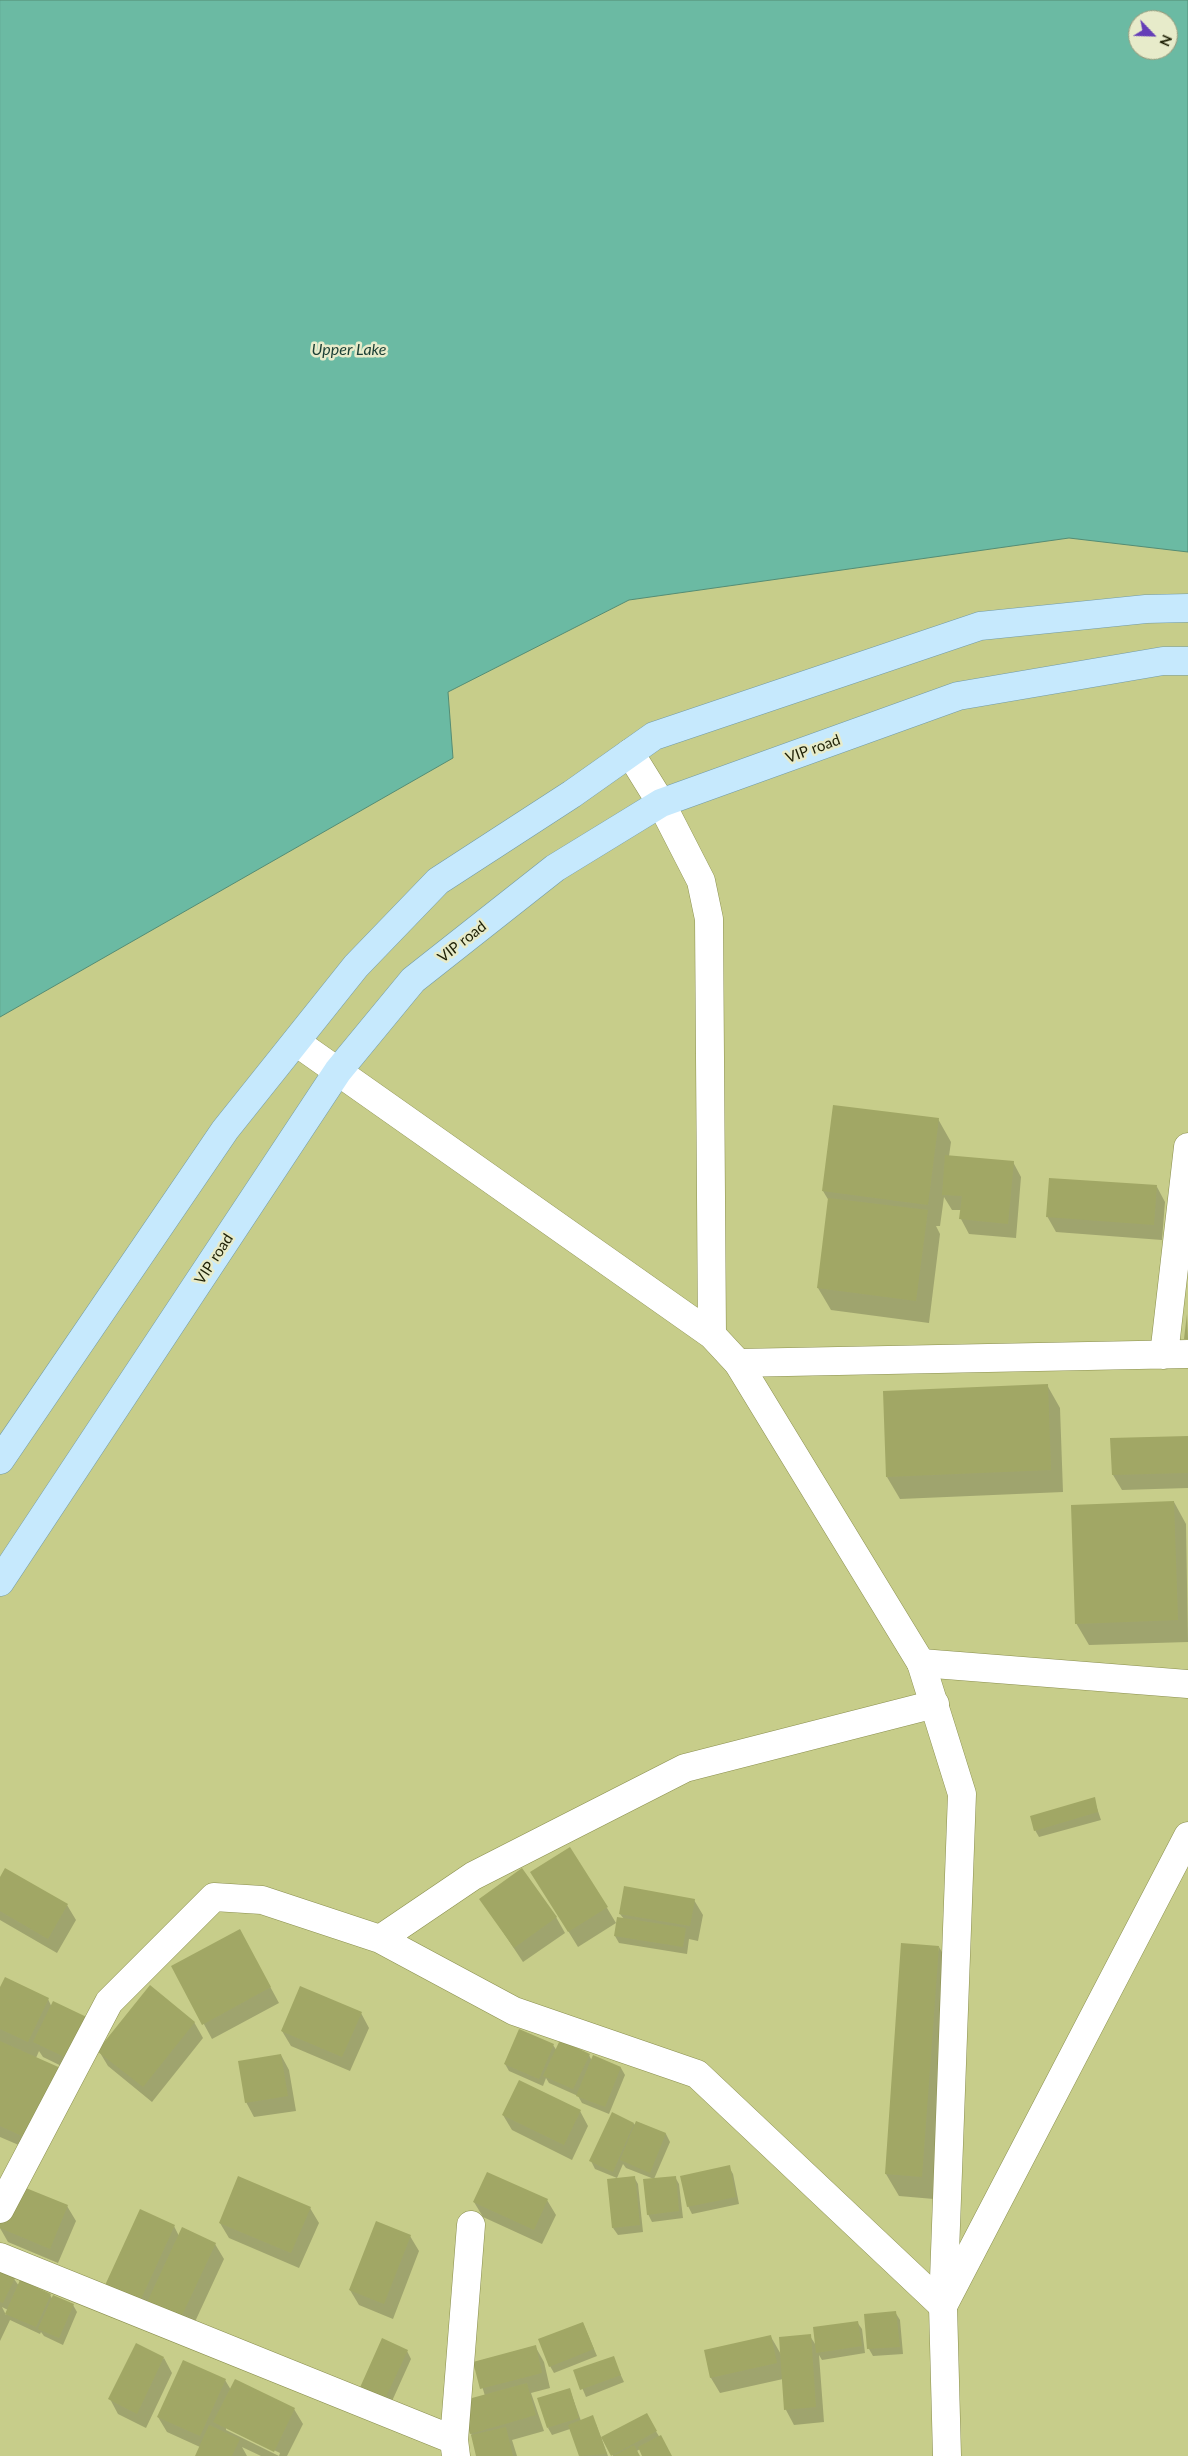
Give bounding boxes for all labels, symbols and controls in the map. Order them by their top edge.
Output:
north arrow [1128,10,1178,60]
text: N [1156,33,1176,49]
water label: Upper Lake [312,340,386,360]
street label: VIP road [783,731,843,767]
street label: VIP road [434,917,490,967]
street label: VIP road [191,1230,237,1288]

